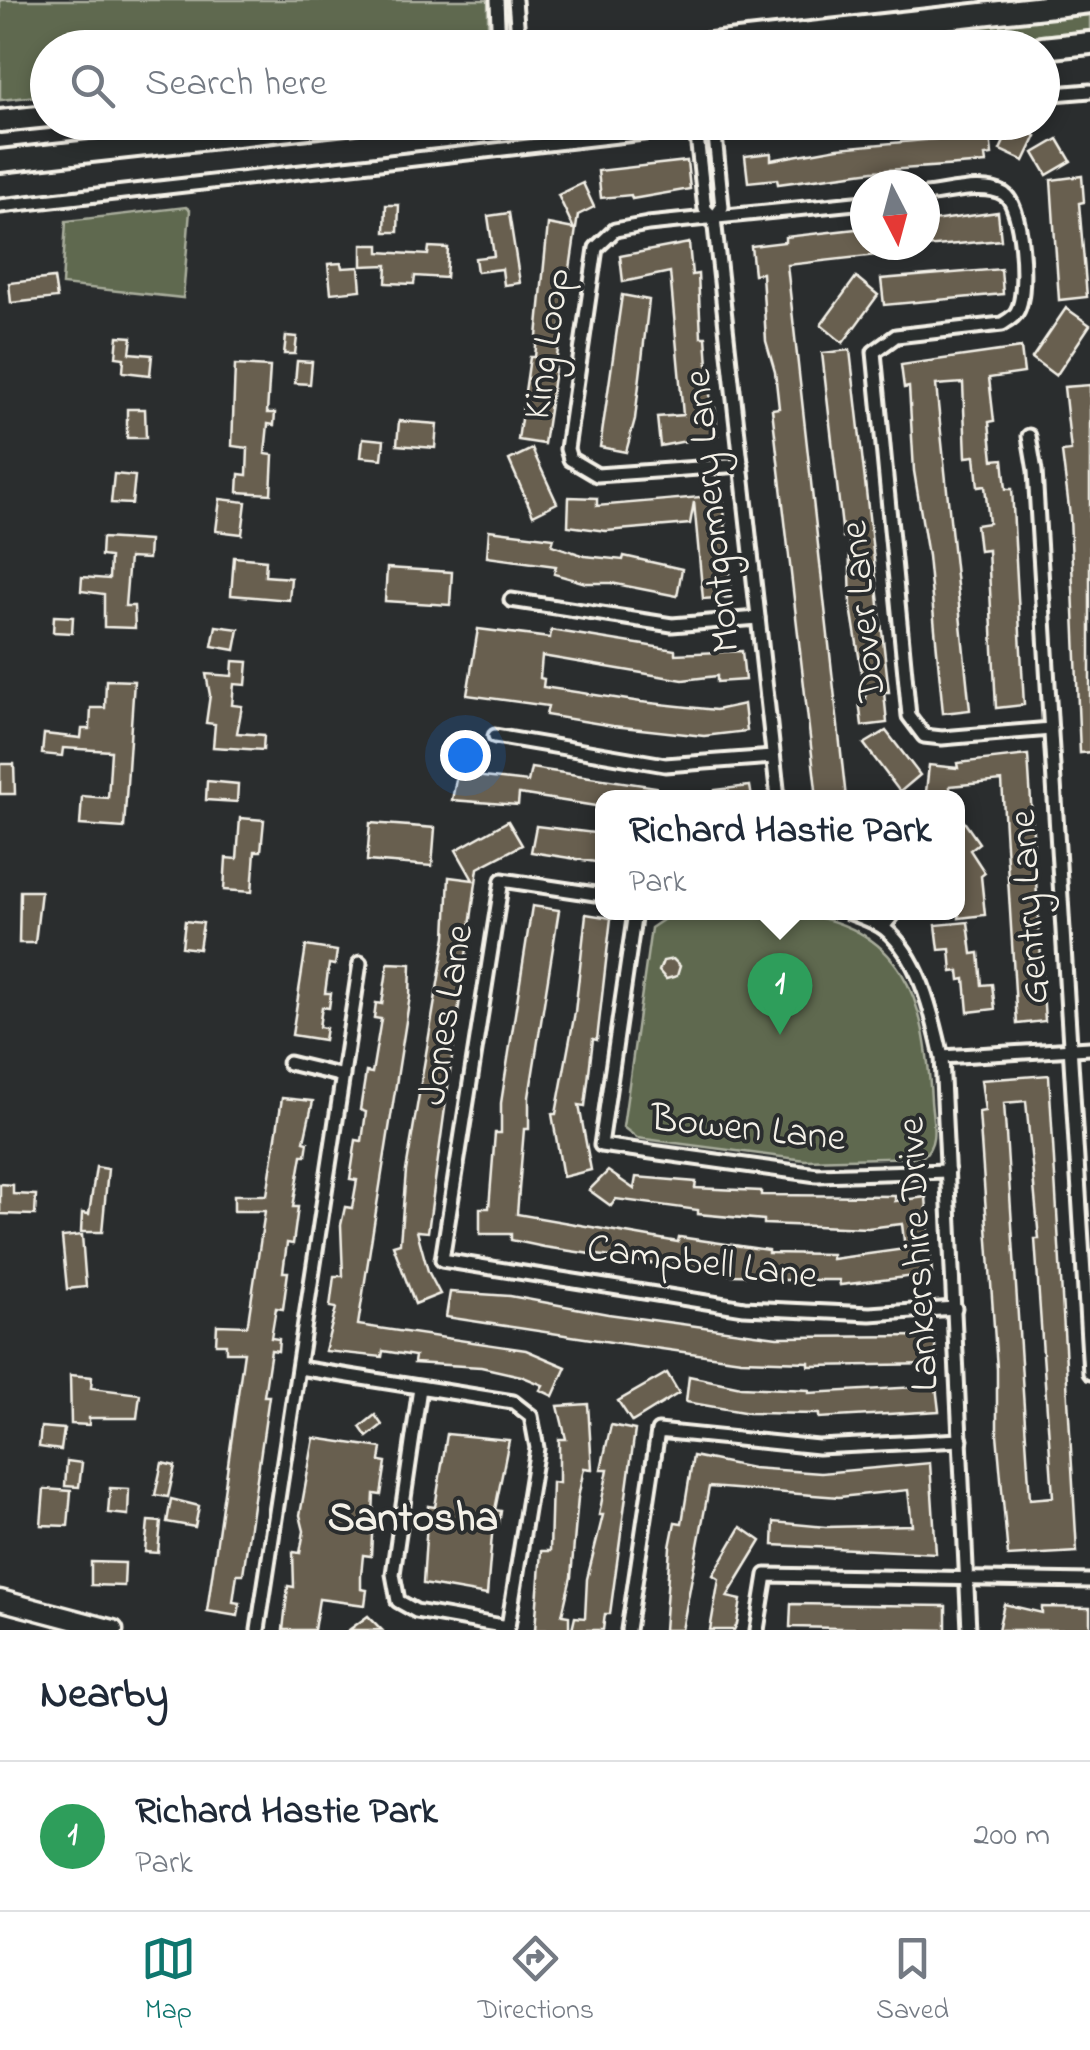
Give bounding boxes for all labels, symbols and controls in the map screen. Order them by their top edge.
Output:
search box [30,30,1060,140]
text: Search here [145,57,327,113]
icon: search [65,58,120,113]
north arrow [850,170,940,260]
street label: King Loop [509,264,589,424]
street label: Montgomery Lane [670,366,758,656]
street label: Dover Lane [826,518,904,705]
your location [440,730,491,781]
popup [595,790,965,920]
text: Richard Hastie Park [629,804,931,860]
street label: Gentry Lane [995,808,1067,1006]
text: Park [629,860,686,907]
street label: Jones Lane [405,920,491,1110]
pin: 1 [748,952,812,1035]
street label: Bowen Lane [647,1090,848,1170]
street label: Lankershire Drive [883,1115,957,1393]
street label: Campbell Lane [583,1221,821,1307]
district label: Santosha [328,1489,498,1550]
text: Nearby [40,1665,168,1726]
text: Richard Hastie Park [135,1785,438,1841]
text: 1 [67,1813,78,1860]
text: 200 m [974,1813,1050,1860]
text: Park [135,1841,193,1888]
tab: Map [141,1931,196,2032]
tab: Directions [478,1931,594,2032]
tab: Saved [876,1931,949,2032]

